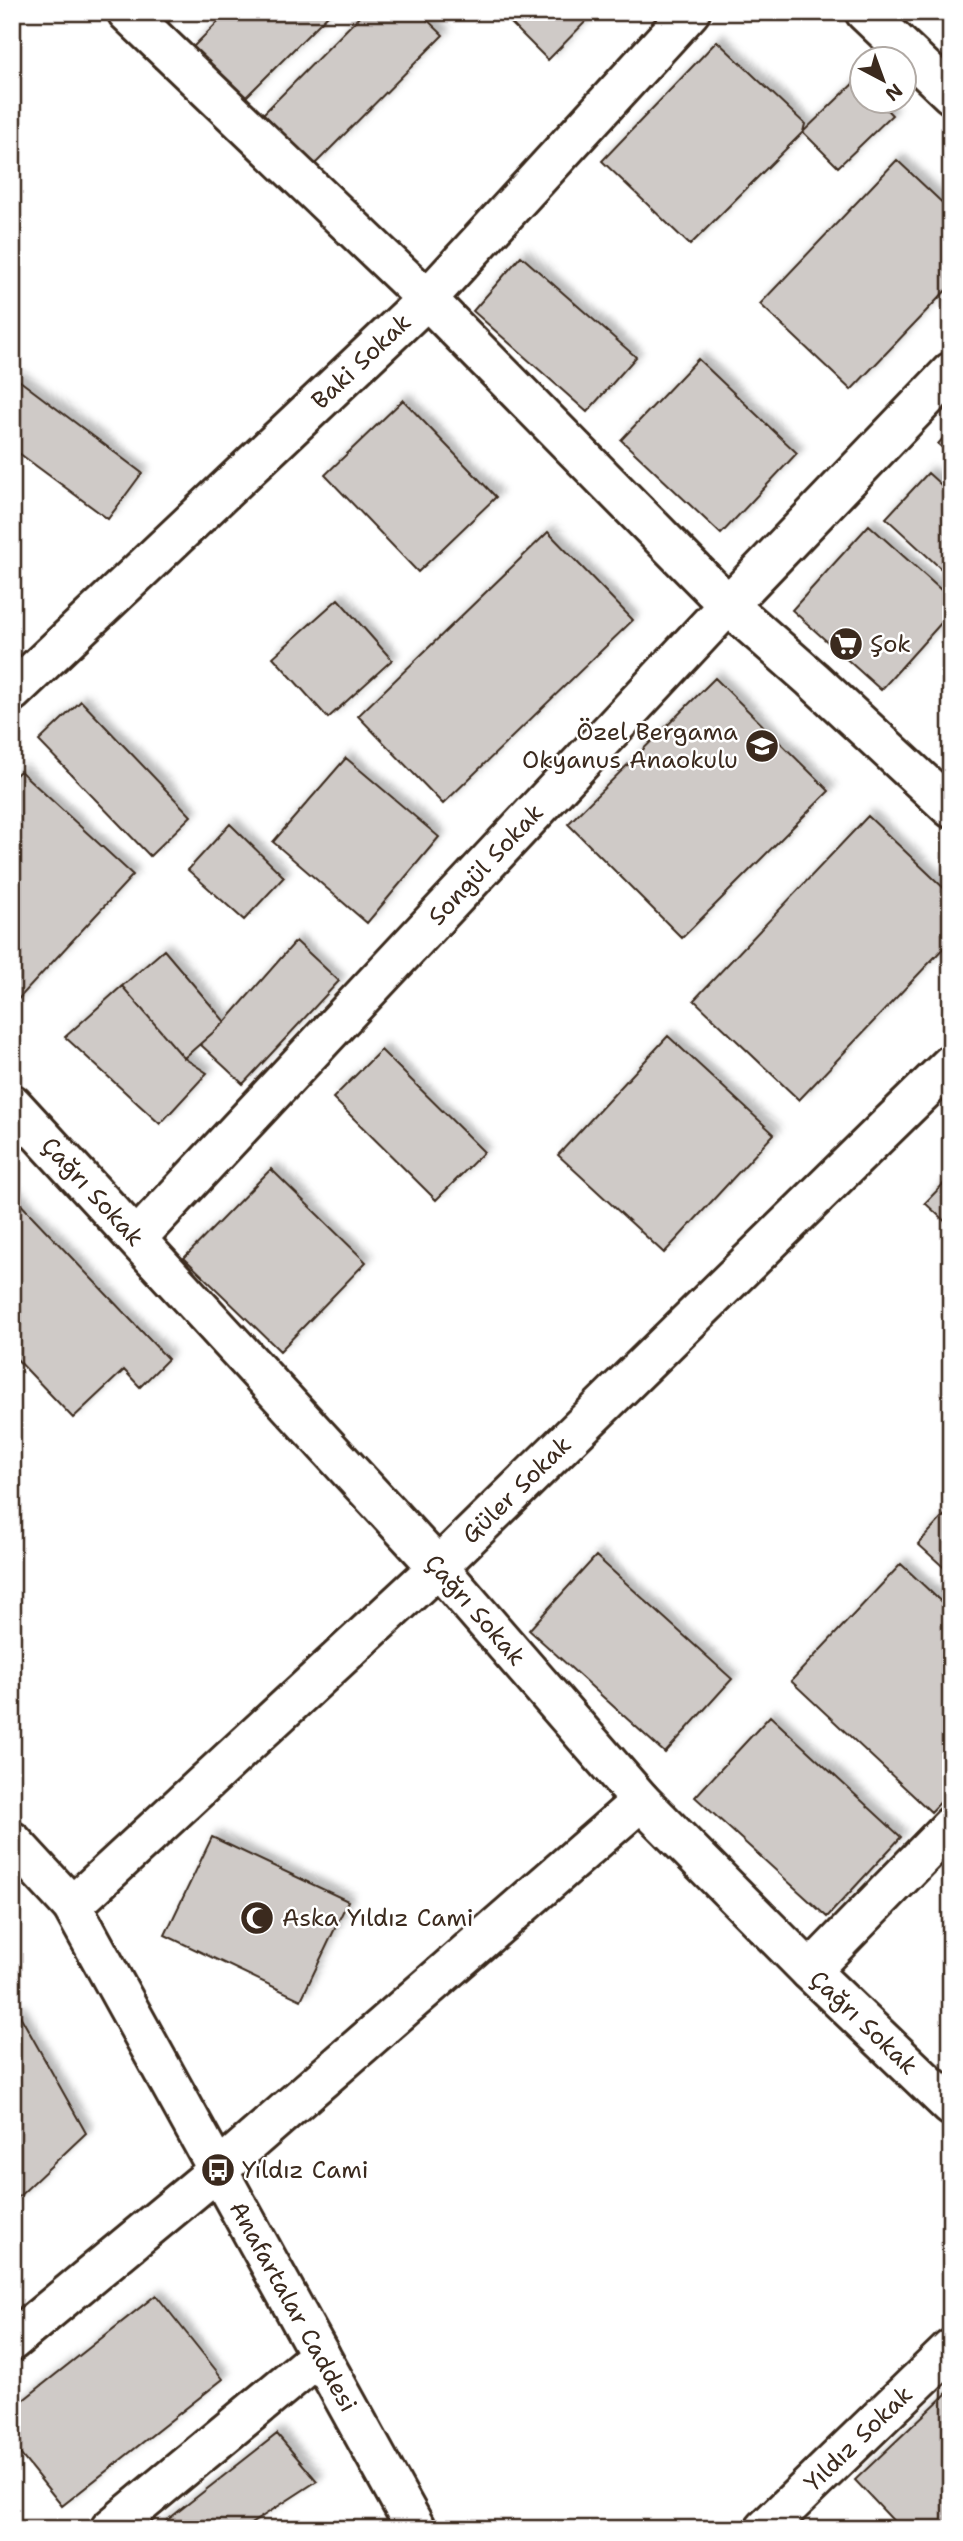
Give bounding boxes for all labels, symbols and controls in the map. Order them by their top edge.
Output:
north arrow [848,46,918,116]
text: N [880,78,908,107]
street label: Baki Sokak [304,306,418,416]
supermarket icon: Şok [827,625,865,663]
place label: Şok [870,628,911,660]
place label: Özel Bergama Okyanus Anaokulu [522,716,738,776]
school or university icon: Özel Bergama Okyanus Anaokulu [743,727,781,765]
street label: Songül Sokak [421,797,550,932]
street label: Çağrı Sokak [34,1130,151,1253]
street label: Güler Sokak [455,1429,578,1551]
street label: Çağrı Sokak [418,1547,533,1673]
mosque icon: Aska Yıldız Cami [238,1899,276,1937]
place label: Aska Yıldız Cami [282,1902,473,1934]
street label: Çağrı Sokak [803,1963,925,2082]
bus stop icon: Yıldız Cami [199,2151,237,2189]
place label: Yıldız Cami [242,2154,369,2186]
street label: Anafartalar Caddesi [222,2195,364,2418]
street label: Yıldız Sokak [797,2379,920,2498]

